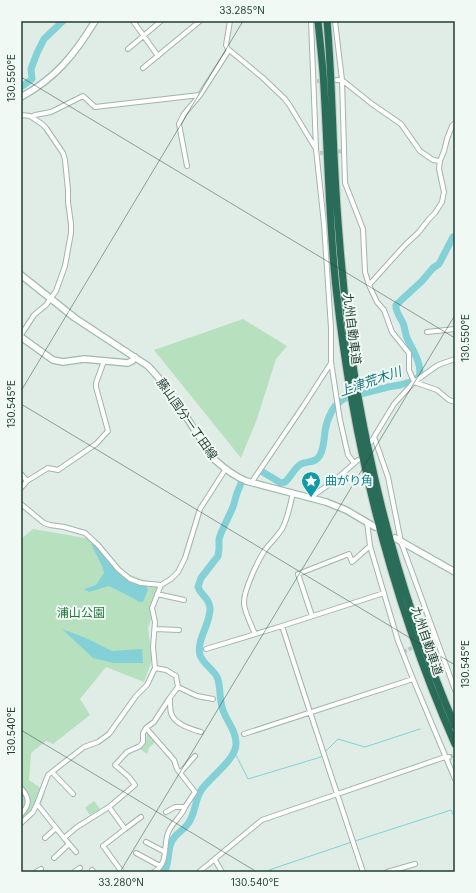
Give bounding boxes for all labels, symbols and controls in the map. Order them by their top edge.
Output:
text: 33.285°N [219,4,265,16]
text: 130.550°E [5,54,17,102]
street label: 九州自動車道 [341,292,364,366]
text: 130.550°E [459,314,471,362]
water label: 上津荒木川 [337,362,405,399]
street label: 藤山国分一丁田線 [154,375,221,462]
text: 130.545°E [5,380,17,428]
place icon: 曲がり角 [300,470,322,498]
place label: 曲がり角 [325,473,373,488]
street label: 九州自動車道 [409,604,446,677]
park label: 浦山公園 [57,605,105,620]
text: 130.545°E [459,640,471,688]
text: 130.540°E [5,707,17,755]
text: 33.280°N [98,876,144,888]
text: 130.540°E [231,876,279,888]

